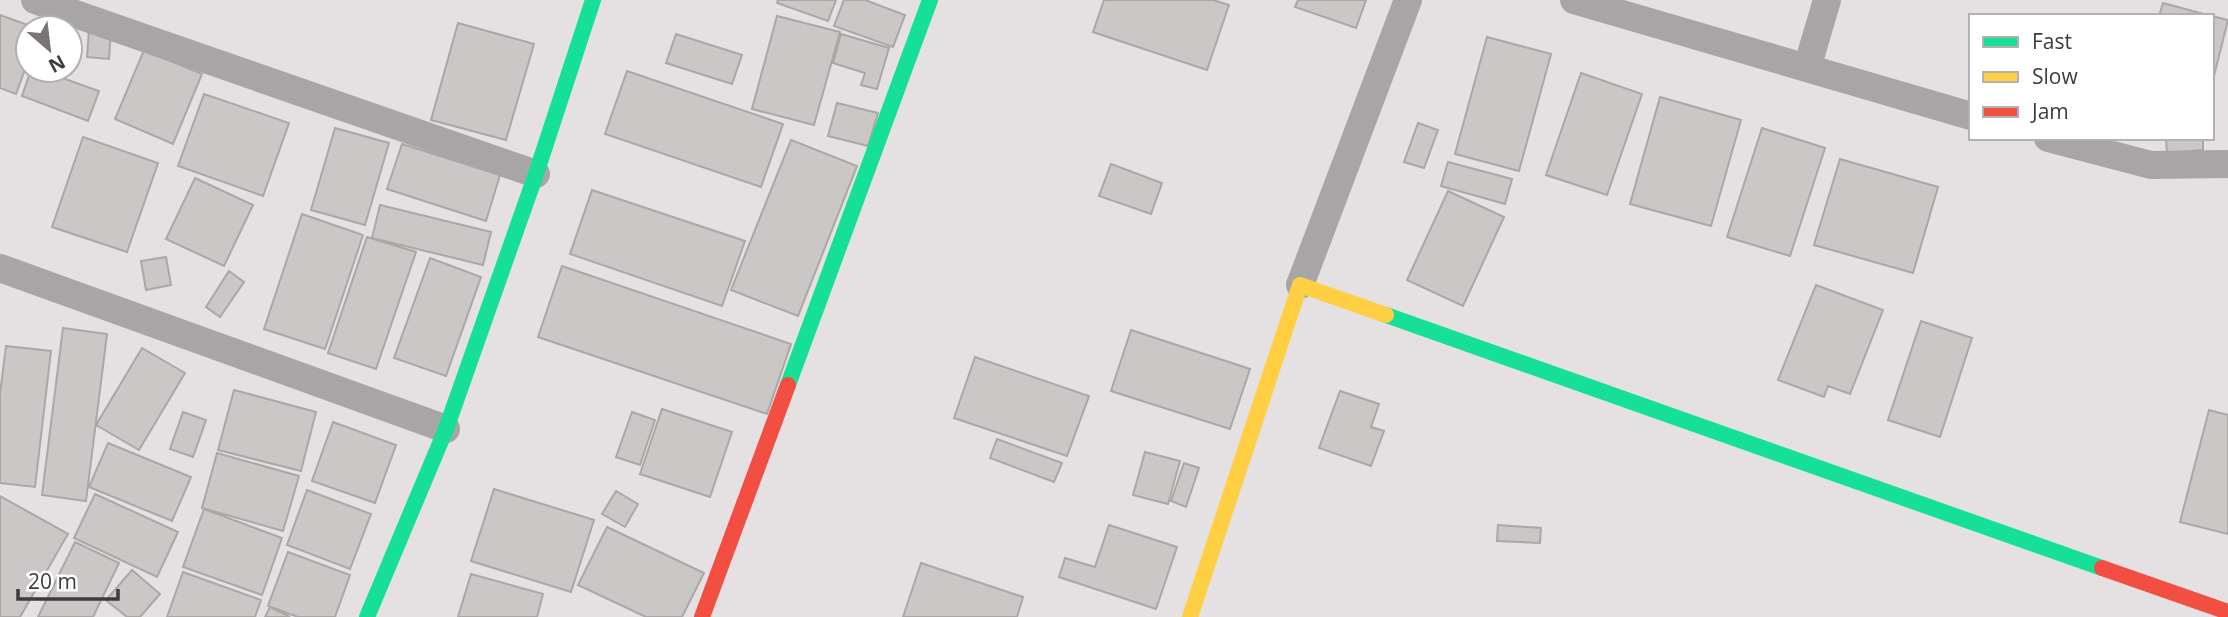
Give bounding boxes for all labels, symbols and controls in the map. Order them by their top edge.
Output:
north arrow [14,14,84,84]
legend [1969,14,2214,140]
text: Fast [2032,27,2072,55]
text: N [44,49,70,79]
text: Slow [2032,62,2078,90]
text: Jam [2030,97,2069,125]
scale bar [18,558,117,602]
text: 20 m [28,567,77,595]

